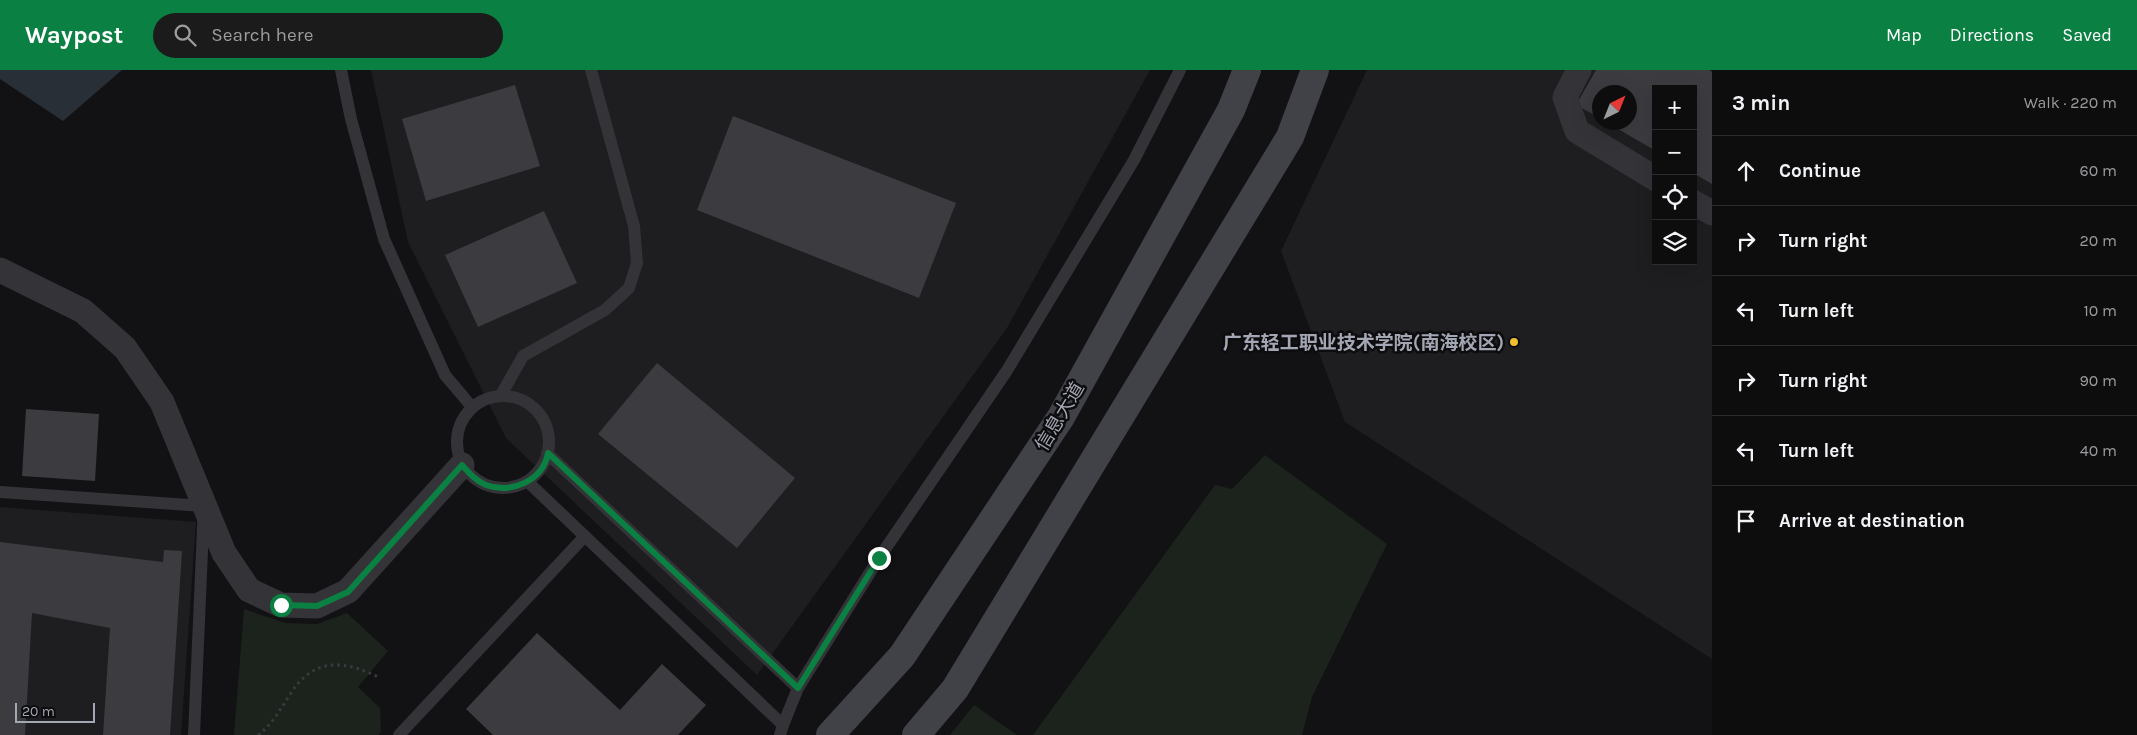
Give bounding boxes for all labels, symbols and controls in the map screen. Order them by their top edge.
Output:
search box [153,13,503,58]
text: Waypost [25,21,123,49]
icon: search [171,21,199,49]
text: Search here [211,24,313,46]
text: Map [1886,24,1922,46]
text: Directions [1950,24,2034,46]
text: Saved [2062,24,2112,46]
north arrow [1592,85,1637,130]
map controls [1652,85,1697,265]
button: + [1652,85,1697,130]
text: 3 min [1732,91,1790,115]
text: Walk · 220 m [2024,93,2117,112]
button: − [1652,130,1697,175]
icon: ahead [1732,157,1760,185]
text: Continue [1779,160,1861,182]
text: 60 m [2080,161,2117,180]
button: locate [1652,175,1697,220]
button: layers [1652,220,1697,265]
icon: right [1732,227,1760,255]
text: Turn right [1779,230,1868,252]
text: 20 m [2079,231,2117,250]
icon: left [1732,297,1760,325]
text: Turn left [1779,300,1854,322]
text: 10 m [2083,301,2117,320]
place label: 广东轻工职业技术学院(南海校区) [1223,332,1504,354]
marker: 广东轻工职业技术学院(南海校区) [1508,336,1520,348]
icon: right [1732,367,1760,395]
text: Turn right [1779,370,1868,392]
text: 90 m [2079,371,2117,390]
street label: 信息大道 [1031,378,1089,455]
icon: left [1732,437,1760,465]
text: Turn left [1779,440,1854,462]
text: 40 m [2080,441,2117,460]
icon: arrive [1732,507,1760,535]
text: Arrive at destination [1779,510,1965,532]
route end [868,547,891,570]
route start [270,594,293,617]
scale bar [15,700,95,723]
text: 20 m [22,703,55,720]

